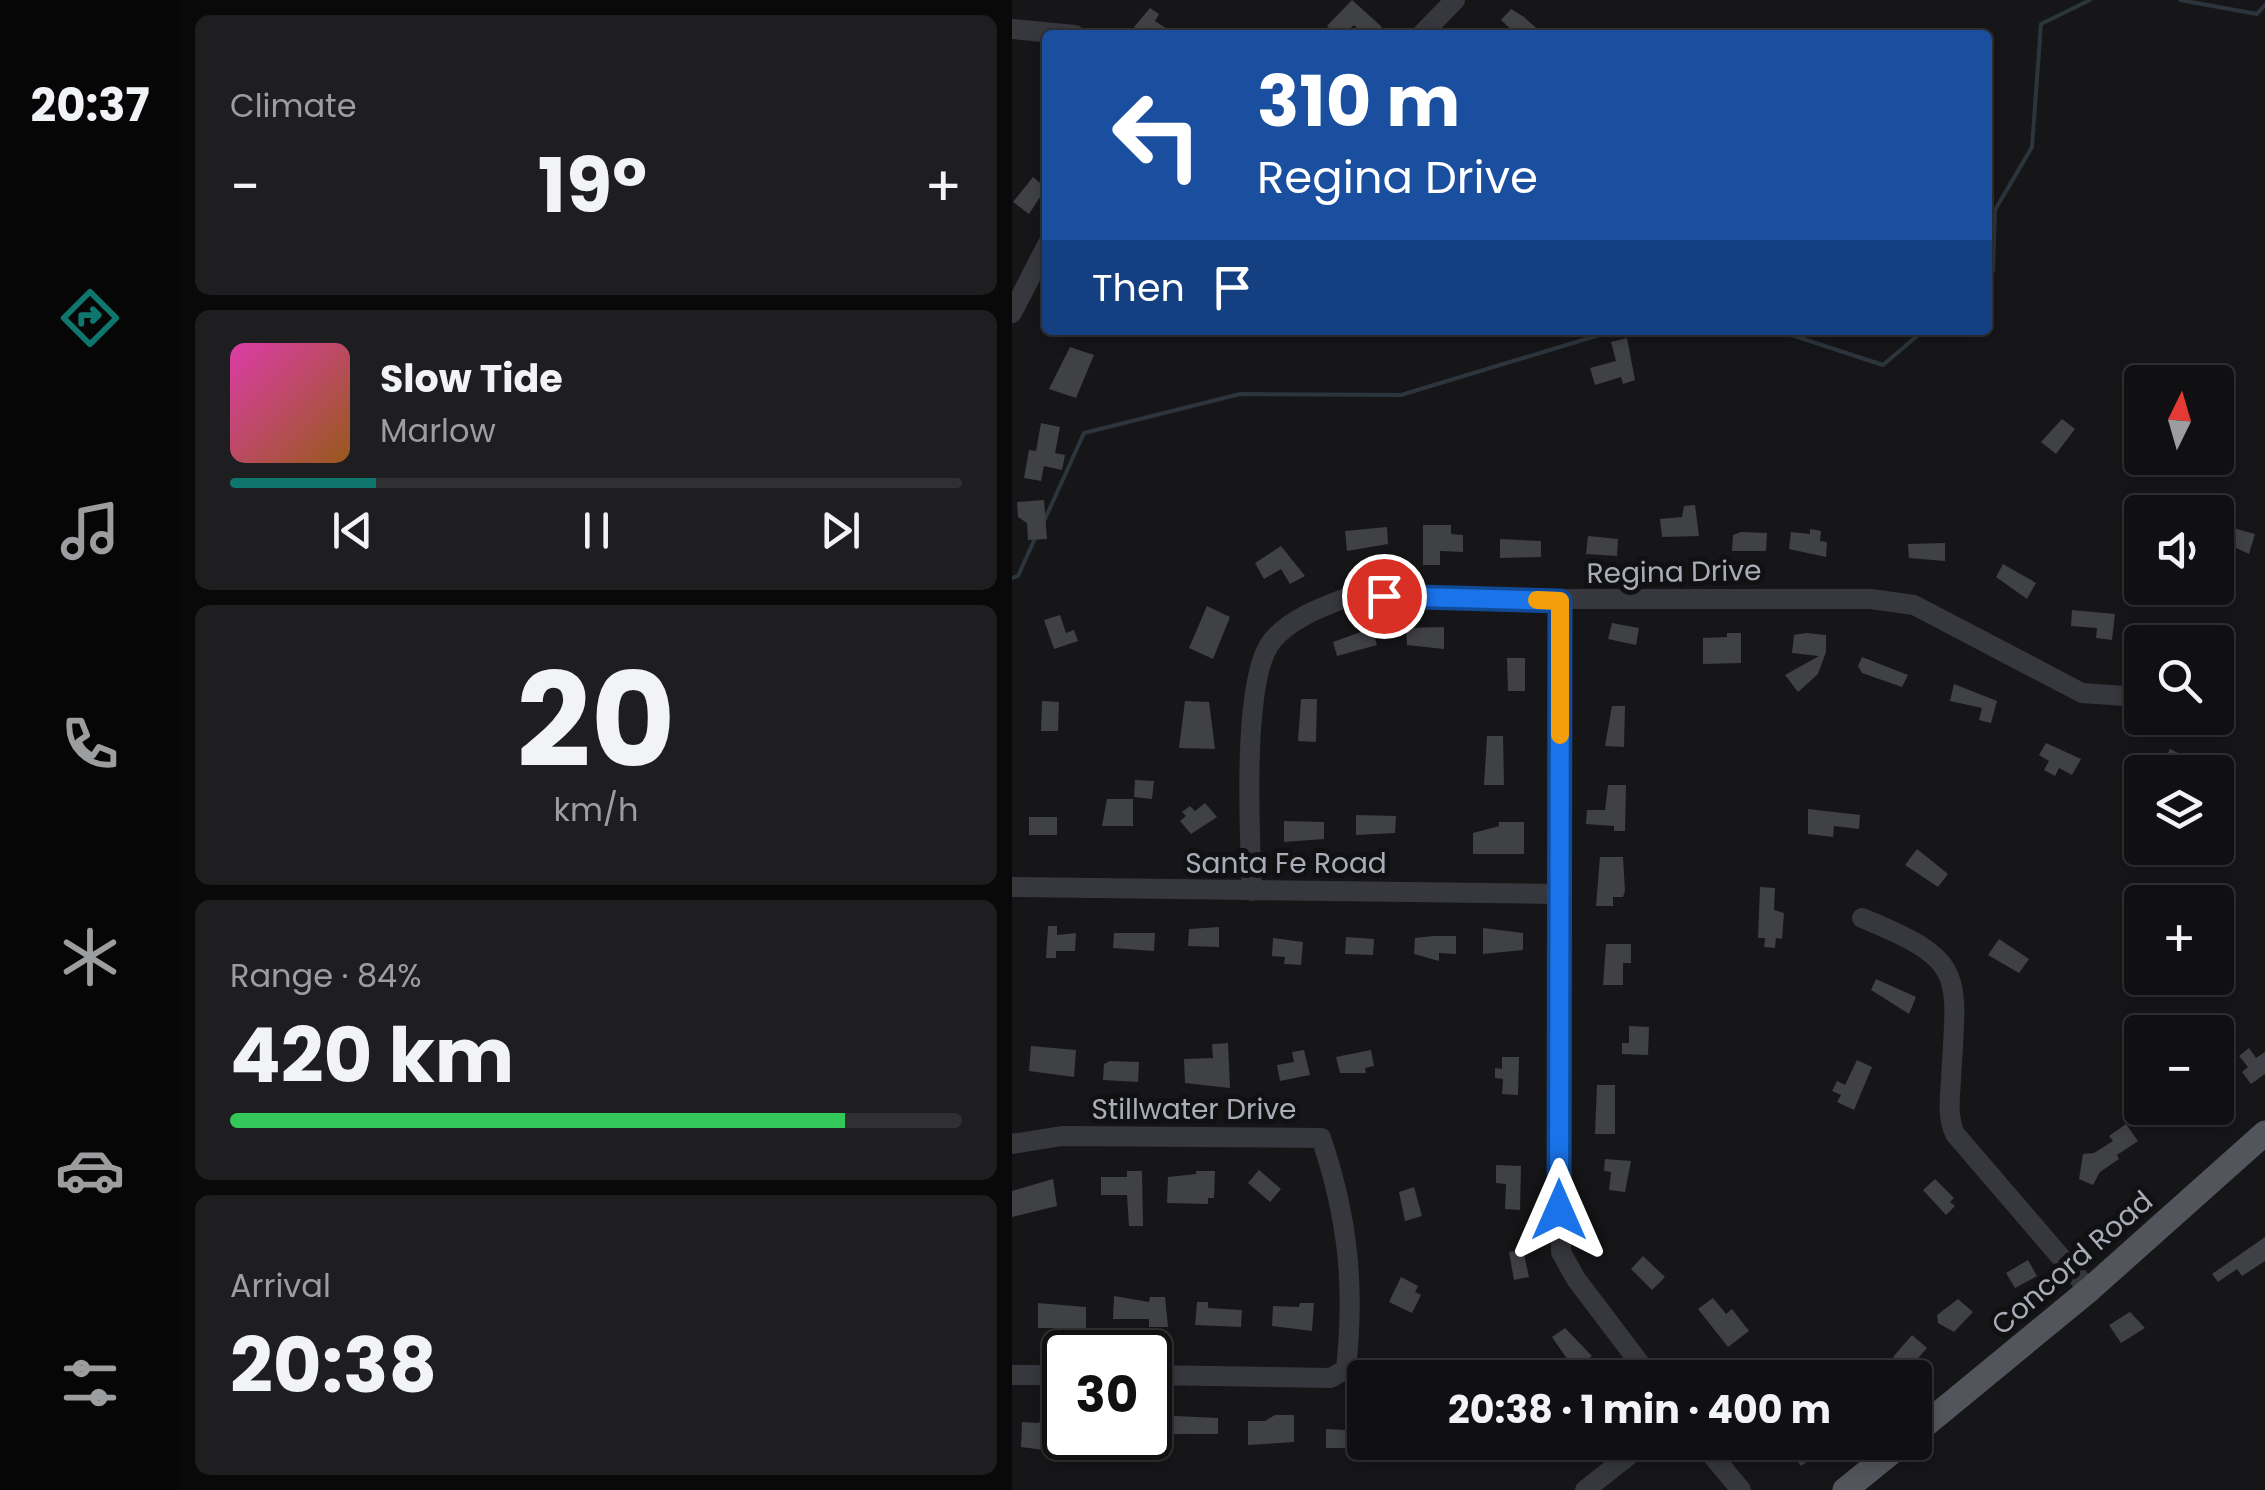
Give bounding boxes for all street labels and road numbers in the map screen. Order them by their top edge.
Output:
street label: Regina Drive [1586,551,1762,593]
street label: Santa Fe Road [1185,844,1387,883]
street label: Stillwater Drive [1092,1090,1296,1129]
street label: Concord Road [1983,1182,2161,1344]

